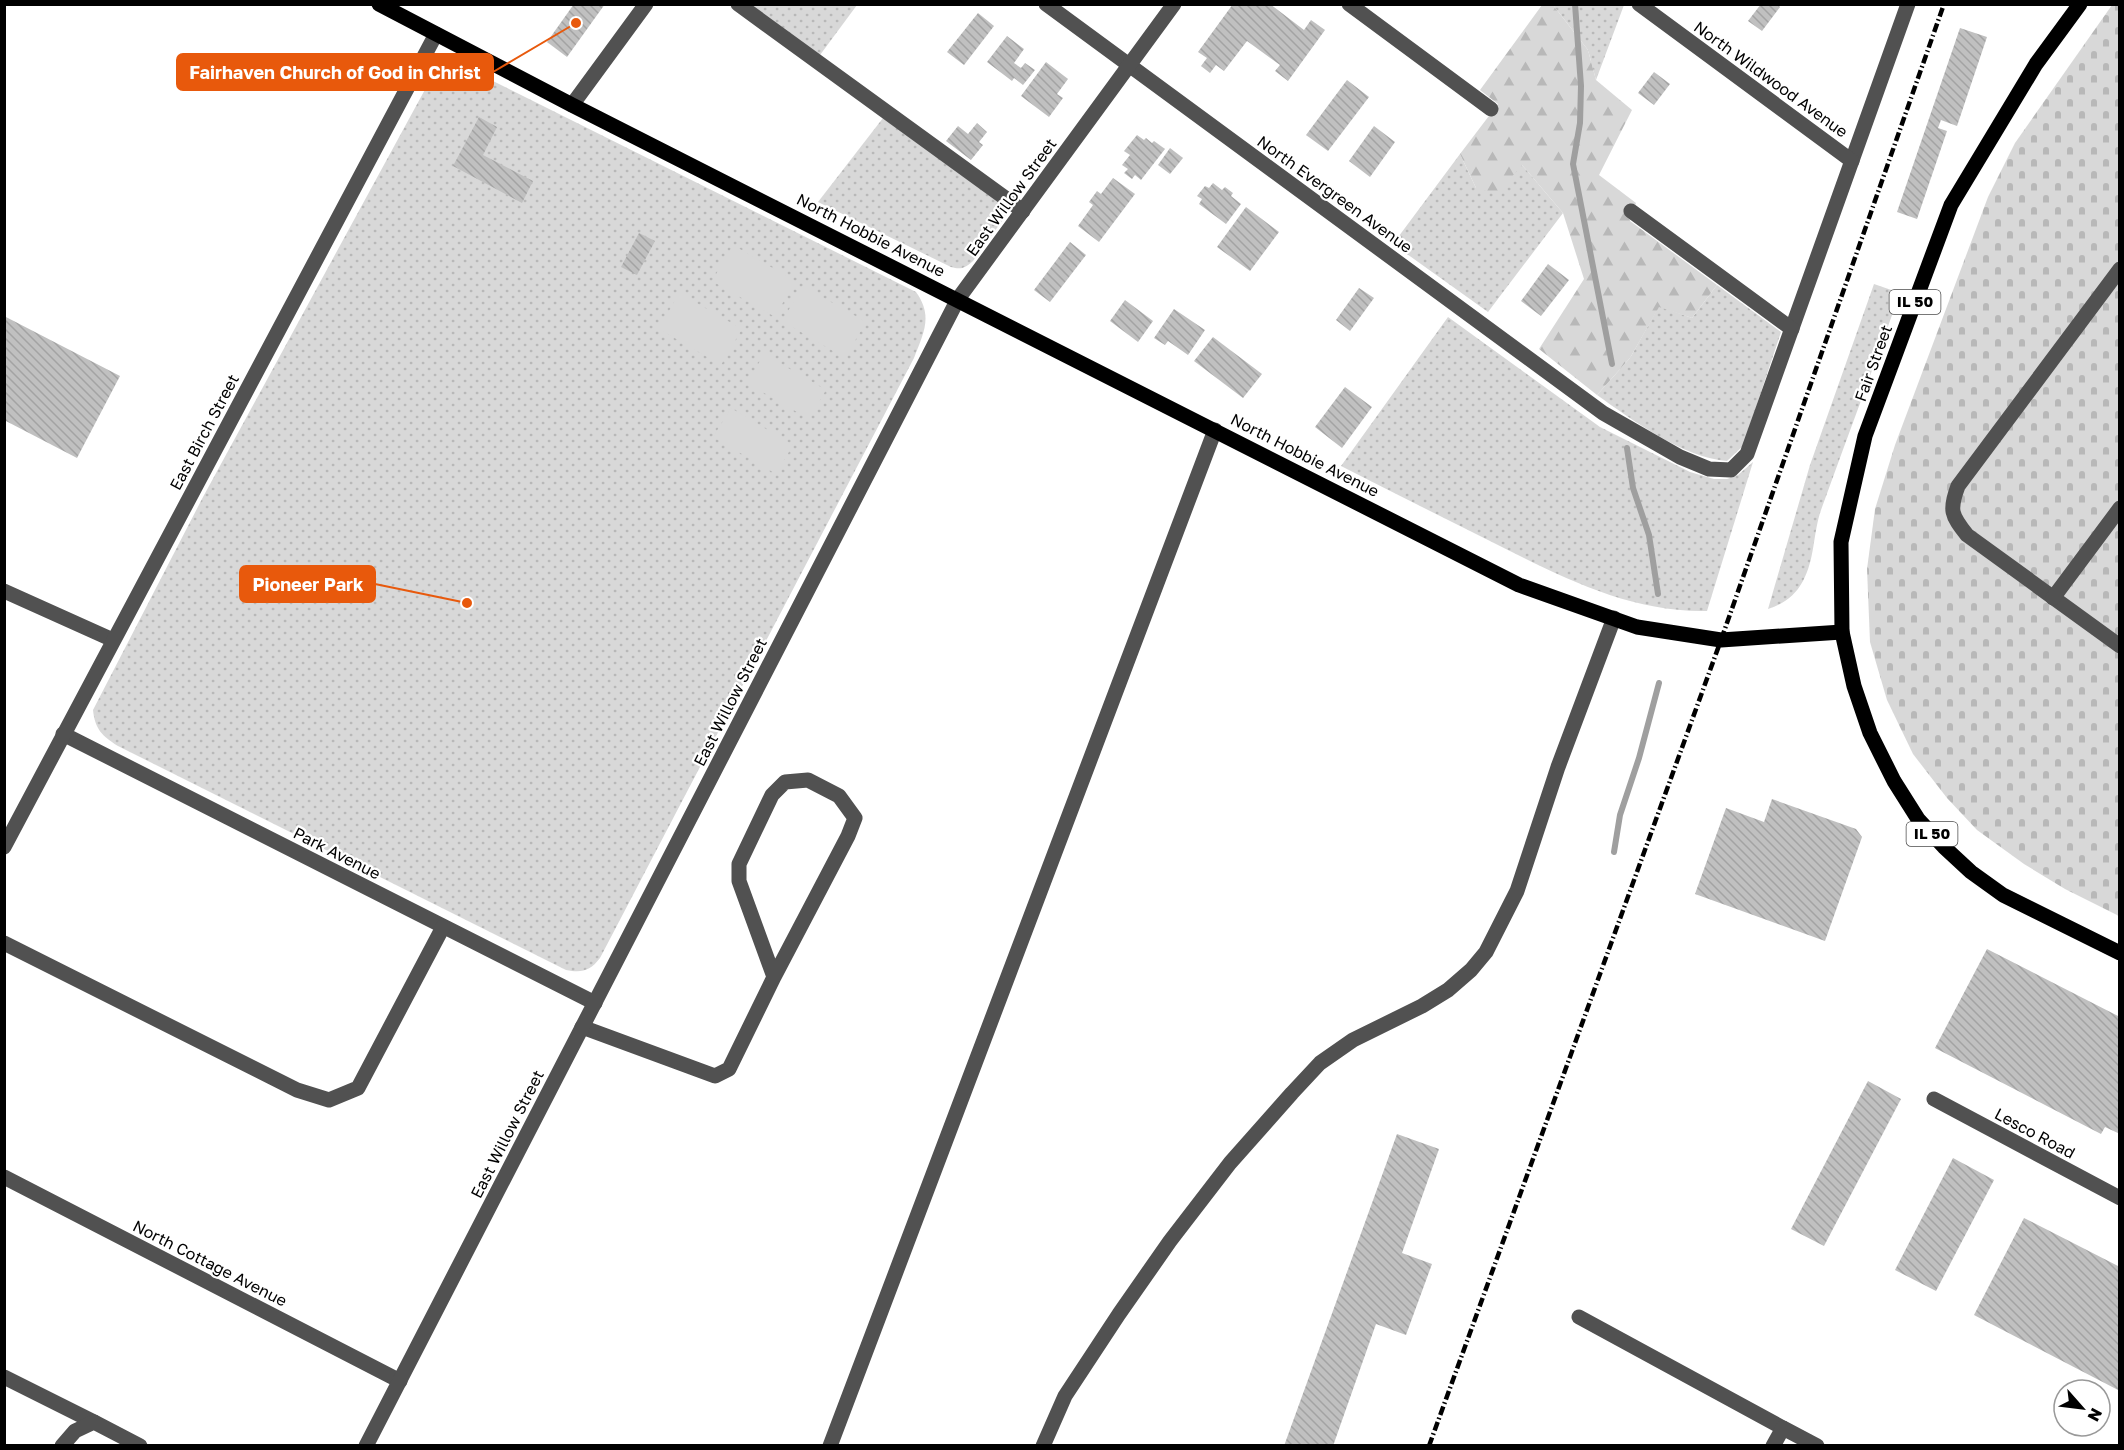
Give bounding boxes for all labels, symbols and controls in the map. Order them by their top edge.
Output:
street label: North Wildwood Avenue [1690,16,1852,142]
callout: Fairhaven Church of God in Christ [177,54,493,90]
text: Fairhaven Church of God in Christ [189,61,481,83]
street label: North Evergreen Avenue [1253,131,1417,257]
street label: East Willow Street [961,134,1061,260]
street label: North Hobbie Avenue [793,189,949,281]
road number: IL 50 [1890,290,1940,314]
street label: Fair Street [1850,322,1896,404]
street label: East Birch Street [165,371,243,493]
street label: North Hobbie Avenue [1227,409,1383,501]
callout: Pioneer Park [240,566,375,602]
text: Pioneer Park [252,573,364,595]
street label: East Willow Street [689,635,771,769]
street label: Park Avenue [290,822,384,884]
road number: IL 50 [1906,822,1958,846]
street label: East Willow Street [466,1067,548,1201]
street label: Lesco Road [1991,1103,2079,1163]
street label: North Cottage Avenue [130,1215,290,1311]
north arrow [2052,1378,2112,1438]
text: N [2084,1405,2107,1425]

